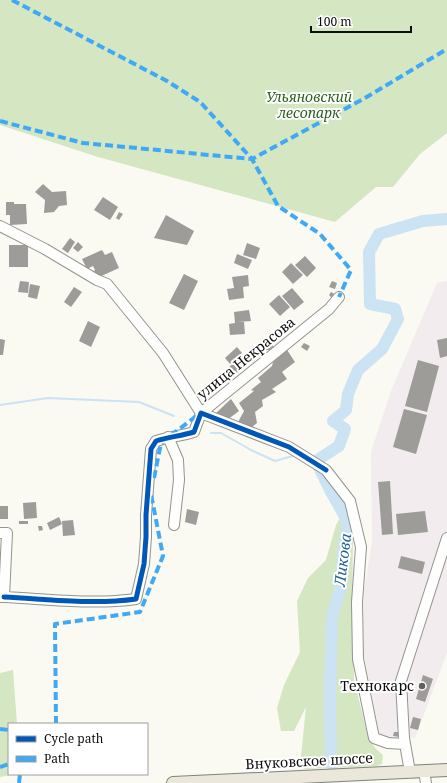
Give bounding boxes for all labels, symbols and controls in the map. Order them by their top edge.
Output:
scale bar [311,8,411,34]
text: 100 m [317,13,352,30]
park label: Ульяновский лесопарк [266,87,353,122]
street label: улица Некрасова [193,312,299,403]
water label: Ликова [329,532,355,589]
place label: Технокарс [340,676,414,695]
marker: Технокарс [417,681,427,691]
legend [8,723,148,775]
text: Cycle path [44,730,104,747]
street label: Внуковское шоссе [245,748,373,773]
text: Path [44,750,70,767]

